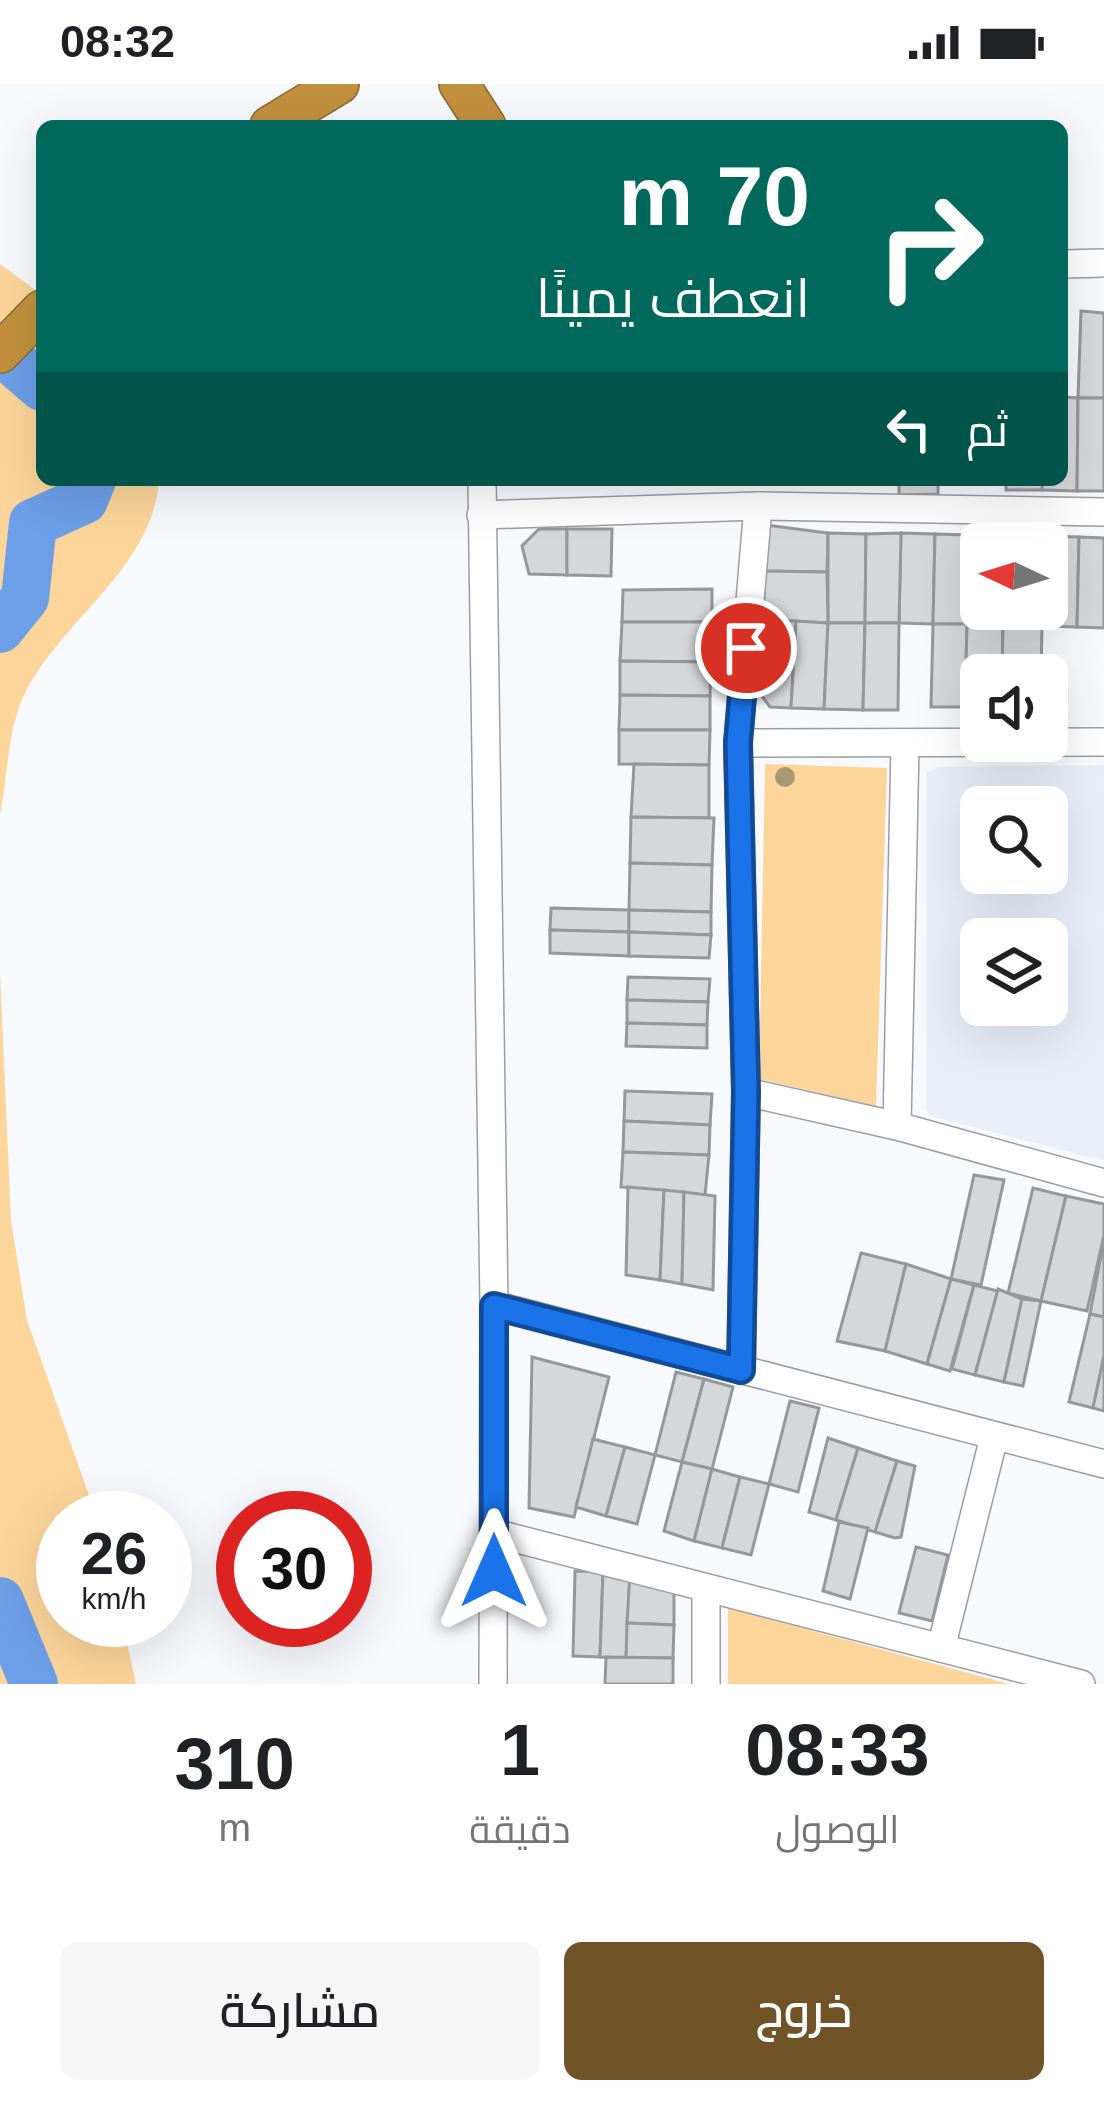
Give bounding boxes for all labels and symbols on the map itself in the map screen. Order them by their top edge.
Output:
north arrow [960,522,1068,630]
pin [695,597,797,699]
speed limit sign: 30 [216,1491,372,1647]
position arrow [431,1508,557,1634]

